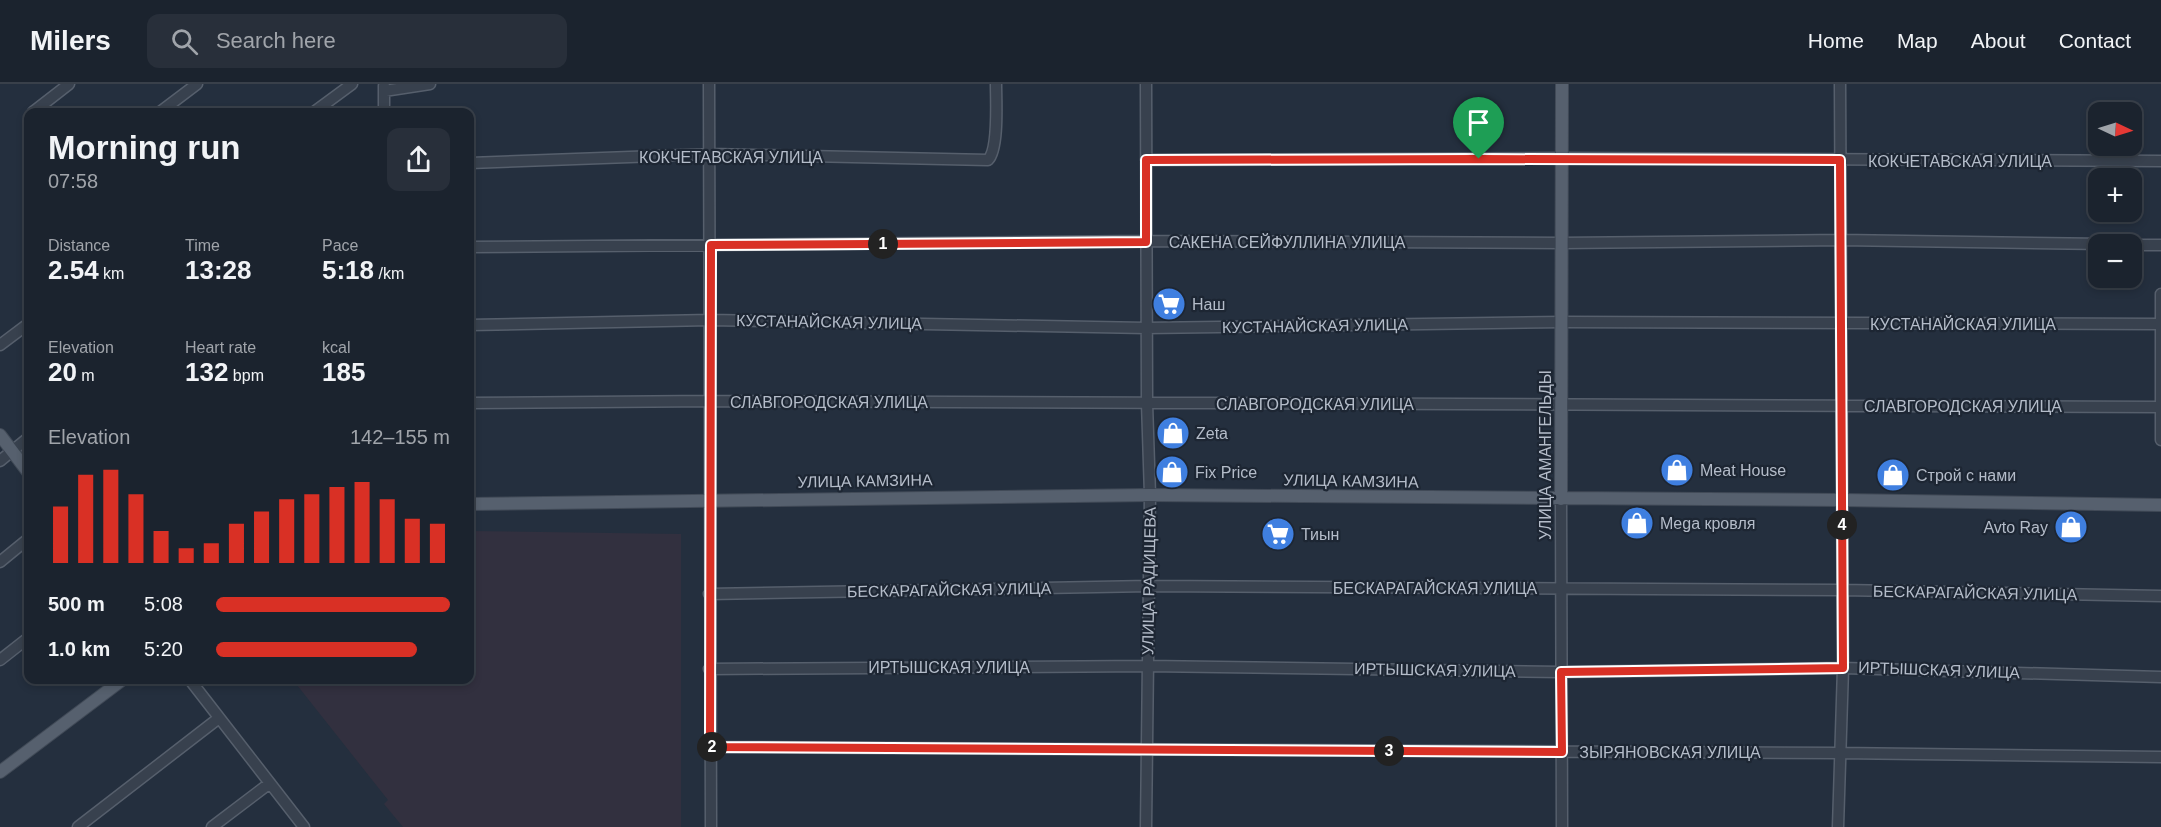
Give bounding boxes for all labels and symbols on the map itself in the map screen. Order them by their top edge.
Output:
pin [1453,97,1504,159]
north arrow [2088,102,2142,156]
street label: КОКЧЕТАВСКАЯ УЛИЦА [639,149,823,166]
street label: КОКЧЕТАВСКАЯ УЛИЦА [1868,153,2052,170]
pin: 1 [868,229,898,259]
street label: САКЕНА СЕЙФУЛЛИНА УЛИЦА [1169,233,1406,251]
supermarket icon: Наш [1151,286,1187,322]
place label: Наш [1192,296,1225,313]
street label: КУСТАНАЙСКАЯ УЛИЦА [736,311,922,332]
street label: КУСТАНАЙСКАЯ УЛИЦА [1222,315,1408,336]
street label: КУСТАНАЙСКАЯ УЛИЦА [1870,315,2056,333]
street label: УЛИЦА АМАНГЕЛЬДЫ [1537,370,1554,540]
street label: СЛАВГОРОДСКАЯ УЛИЦА [730,394,928,411]
street label: СЛАВГОРОДСКАЯ УЛИЦА [1216,396,1414,413]
street label: СЛАВГОРОДСКАЯ УЛИЦА [1864,398,2062,415]
shop icon: Zeta [1155,415,1191,451]
place label: Zeta [1196,425,1228,442]
shop icon: Meat House [1659,452,1695,488]
shop icon: Fix Price [1154,454,1190,490]
shop icon: Строй с нами [1875,457,1911,493]
place label: Meat House [1700,462,1786,479]
place label: Fix Price [1195,464,1257,481]
place label: Строй с нами [1916,467,2016,484]
street label: УЛИЦА КАМЗИНА [797,471,933,491]
street label: УЛИЦА КАМЗИНА [1283,471,1419,491]
shop icon: Mega кровля [1619,505,1655,541]
street label: УЛИЦА РАДИЩЕВА [1139,506,1159,655]
shop icon: Avto Ray [2053,509,2089,545]
pin: 4 [1827,510,1857,540]
place label: Mega кровля [1660,515,1755,532]
supermarket icon: Тиын [1260,516,1296,552]
place label: Avto Ray [1983,519,2048,536]
place label: Тиын [1301,526,1339,543]
street label: БЕСКАРАГАЙСКАЯ УЛИЦА [847,579,1052,600]
street label: БЕСКАРАГАЙСКАЯ УЛИЦА [1333,579,1538,597]
street label: БЕСКАРАГАЙСКАЯ УЛИЦА [1873,582,2078,603]
street label: ИРТЫШСКАЯ УЛИЦА [868,659,1030,676]
street label: ИРТЫШСКАЯ УЛИЦА [1858,659,2020,681]
street label: ИРТЫШСКАЯ УЛИЦА [1354,660,1516,680]
pin: 2 [697,732,727,762]
pin: 3 [1374,736,1404,766]
street label: ЗЫРЯНОВСКАЯ УЛИЦА [1579,744,1761,761]

